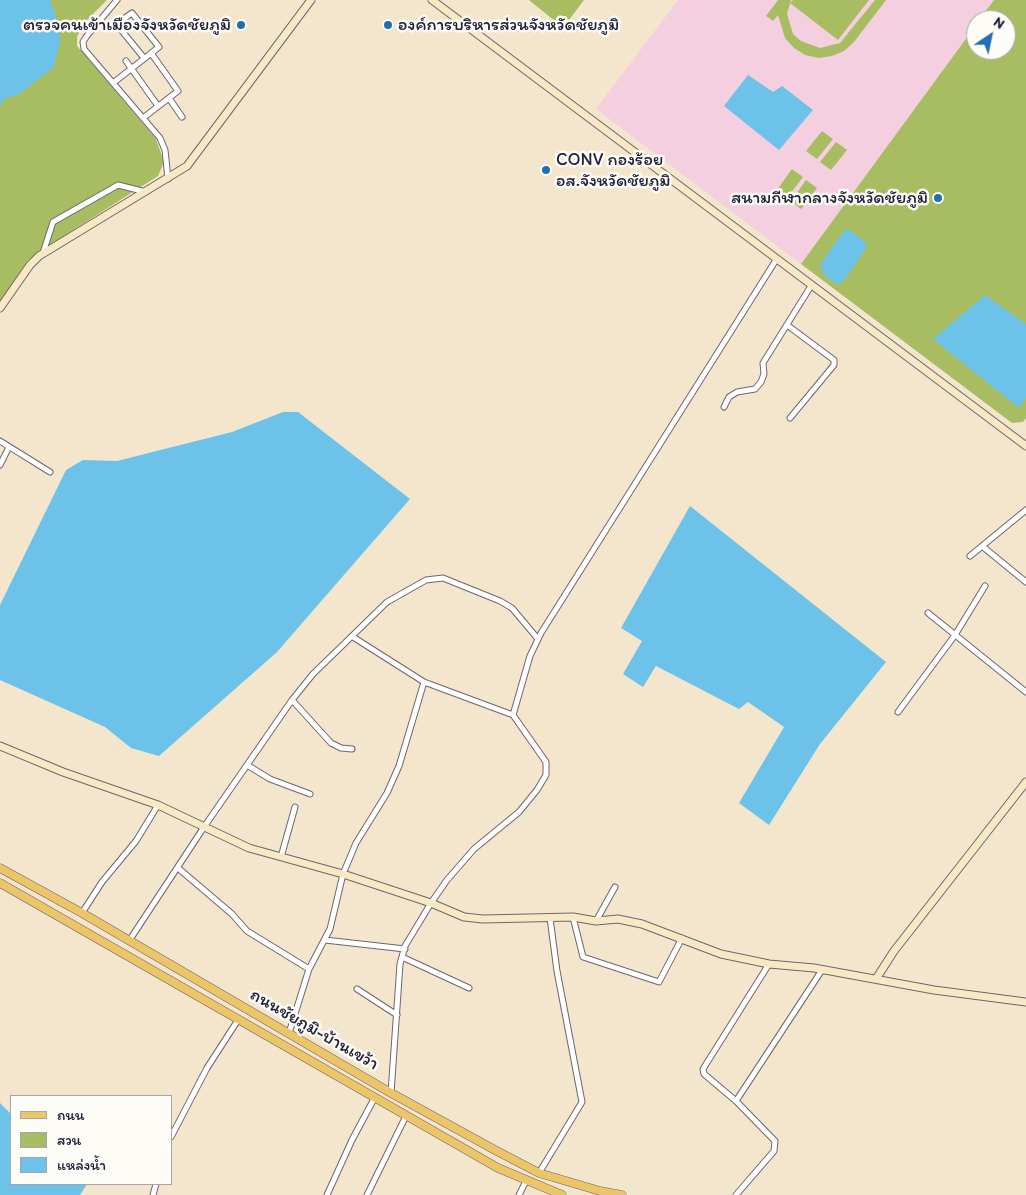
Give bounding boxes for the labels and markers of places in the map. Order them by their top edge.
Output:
place label: ตรวจคนเข้าเมืองจังหวัดชัยภูมิ [23,14,231,36]
place label: องค์การบริหารส่วนจังหวัดชัยภูมิ [398,14,619,36]
marker: ตรวจคนเข้าเมืองจังหวัดชัยภูมิ [235,19,247,31]
marker: องค์การบริหารส่วนจังหวัดชัยภูมิ [382,19,394,31]
place label: CONV กองร้อย อส.จังหวัดชัยภูมิ [556,149,671,192]
marker: CONV กองร้อย อส.จังหวัดชัยภูมิ [540,164,552,176]
place label: สนามกีฬากลางจังหวัดชัยภูมิ [731,187,928,209]
marker: สนามกีฬากลางจังหวัดชัยภูมิ [932,192,944,204]

